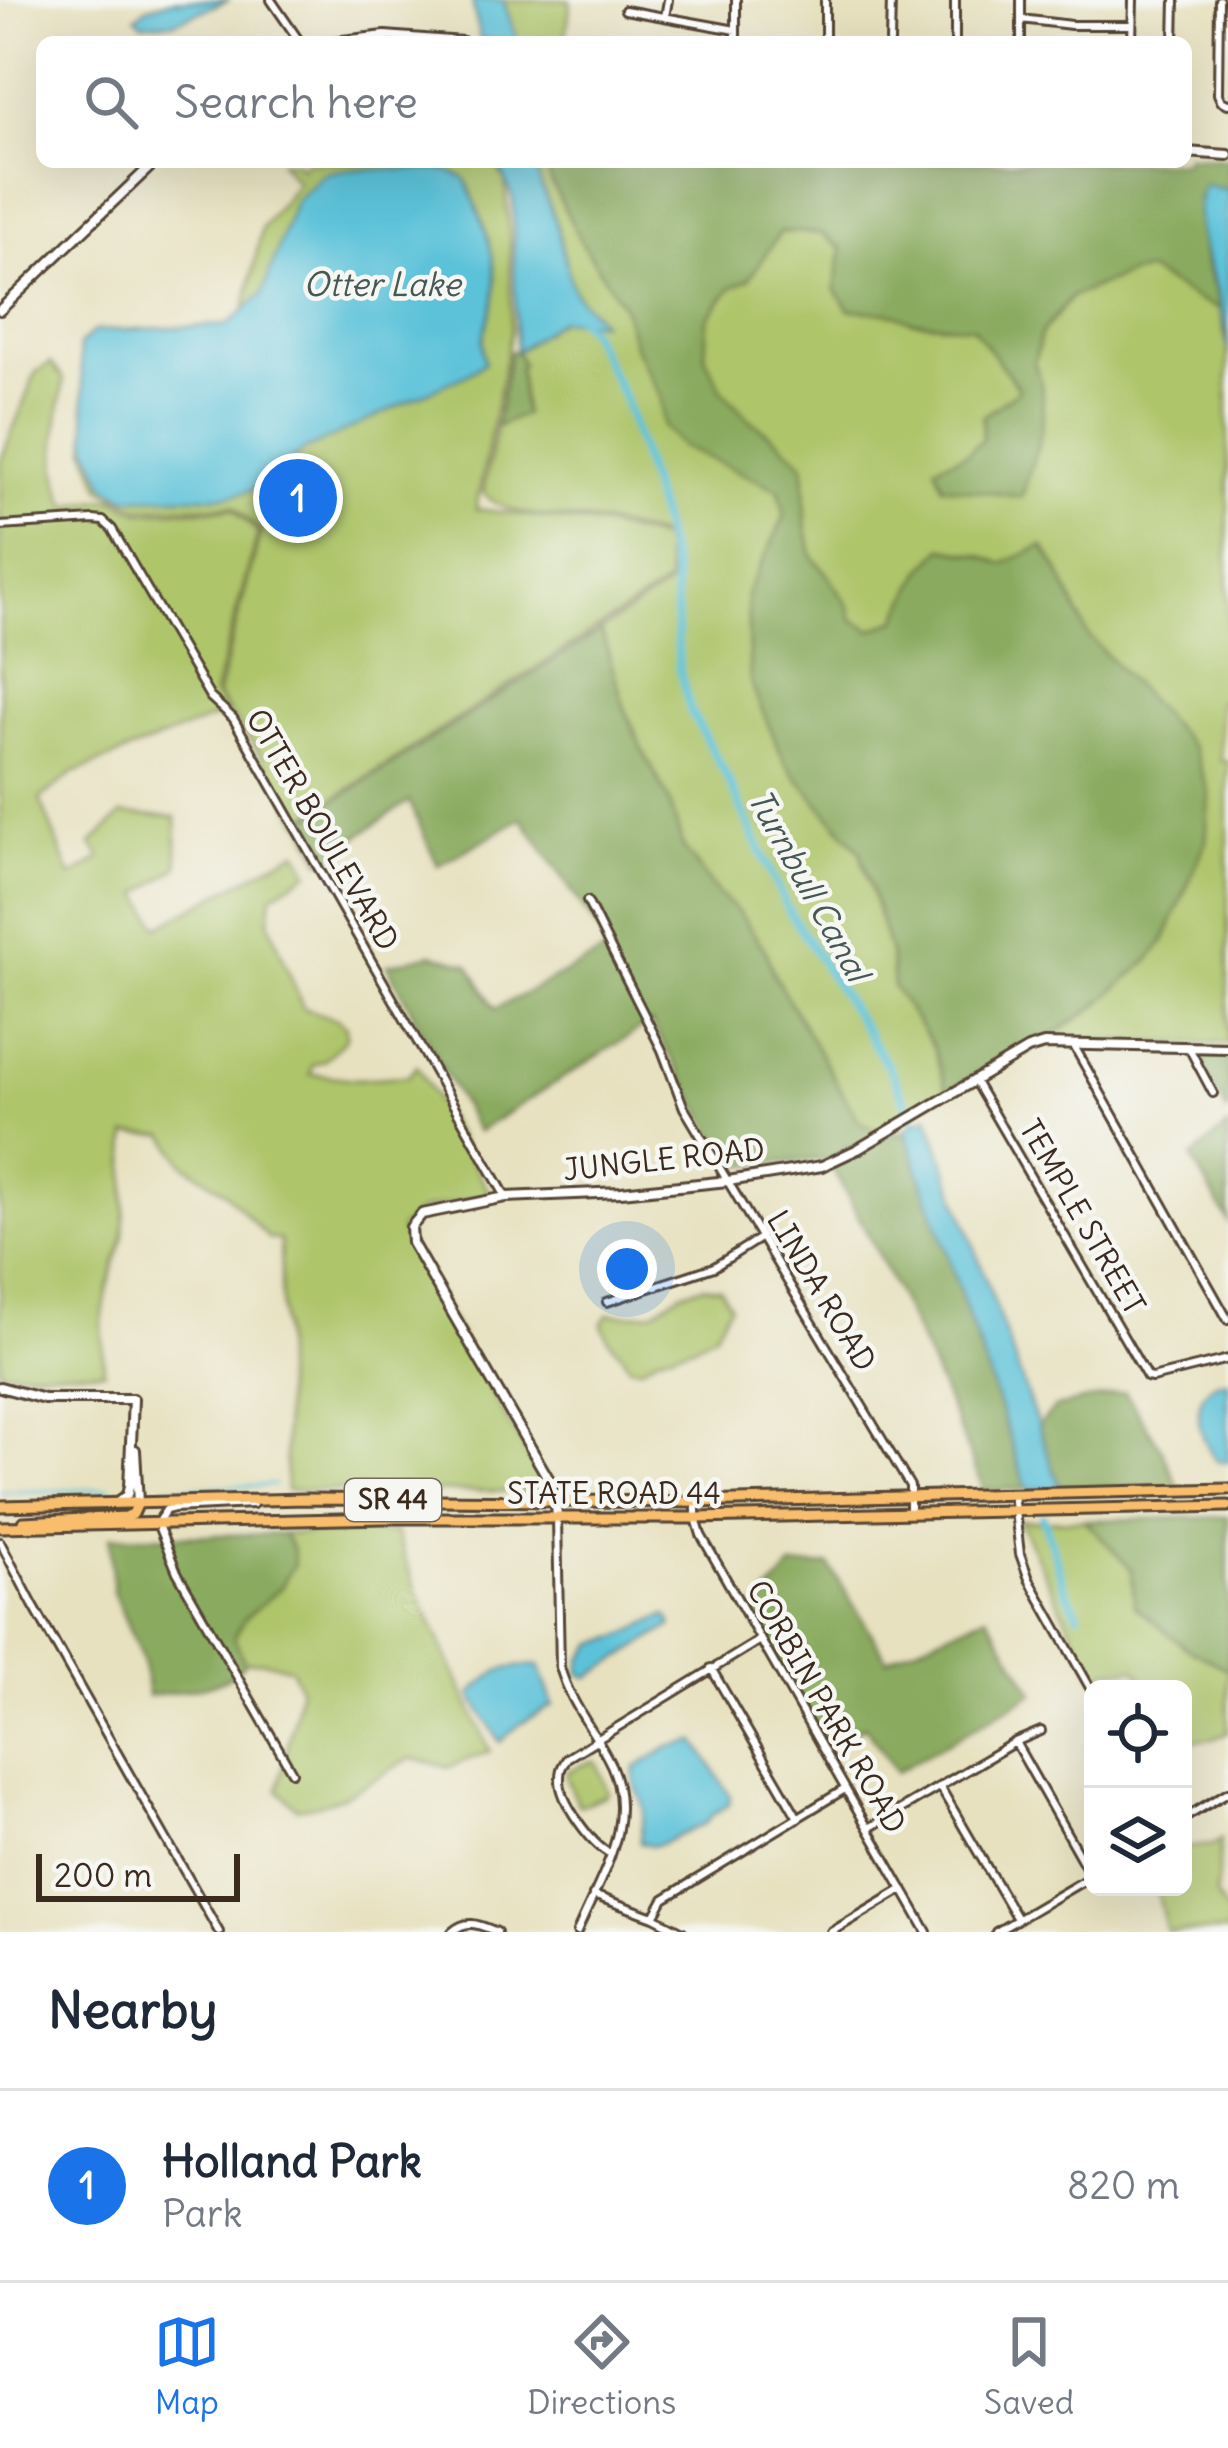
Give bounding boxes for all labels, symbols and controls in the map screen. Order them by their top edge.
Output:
search box [36,36,1192,168]
icon: search [78,69,144,135]
text: Search here [174,74,418,130]
water label: Otter Lake [303,263,463,305]
pin: 1 [259,453,337,543]
street label: OTTER BOULEVARD [238,702,407,957]
water label: Turnbull Canal [739,782,881,992]
street label: TEMPLE STREET [1012,1112,1154,1321]
street label: JUNGLE ROAD [561,1130,767,1188]
street label: LINDA ROAD [759,1203,885,1378]
your location [597,1239,657,1299]
street label: STATE ROAD 44 [507,1474,721,1512]
road number: SR 44 [345,1479,441,1521]
street label: CORBIN PARK ROAD [739,1573,915,1840]
map controls [1084,1680,1192,1896]
button: locate [1084,1680,1192,1788]
button: layers [1084,1788,1192,1896]
scale bar [36,1848,240,1901]
text: 200 m [54,1854,152,1896]
text: Nearby [48,1978,217,2042]
text: Holland Park [162,2133,422,2189]
text: 1 [79,2161,95,2210]
text: 820 m [1067,2161,1180,2210]
text: Park [162,2189,243,2238]
tab: Map [154,2309,220,2423]
tab: Directions [527,2309,676,2423]
tab: Saved [984,2309,1074,2423]

